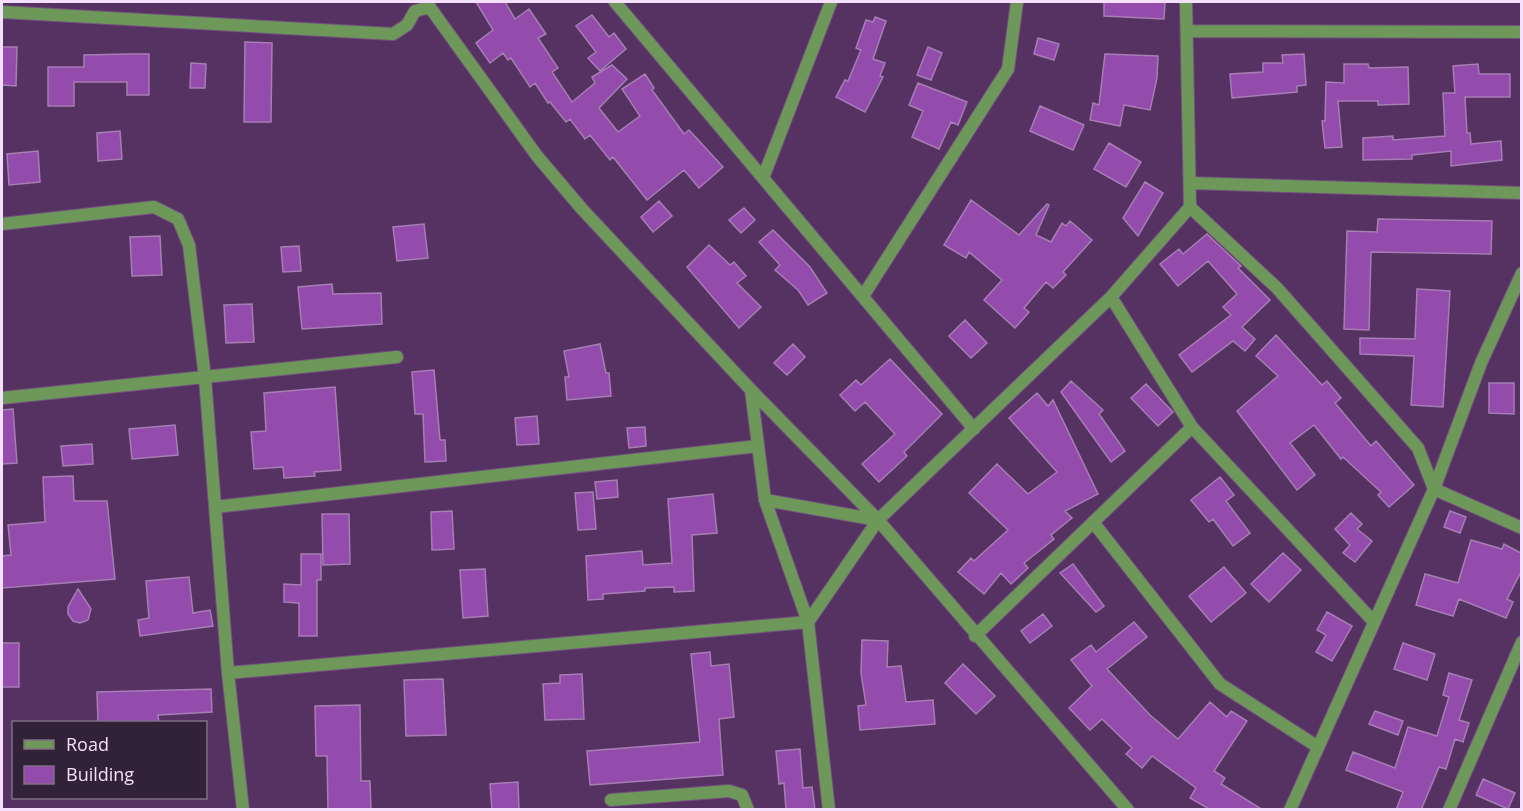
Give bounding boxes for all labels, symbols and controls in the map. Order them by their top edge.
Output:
legend [12,721,207,799]
text: Road [66,732,109,756]
text: Building [66,762,134,786]

